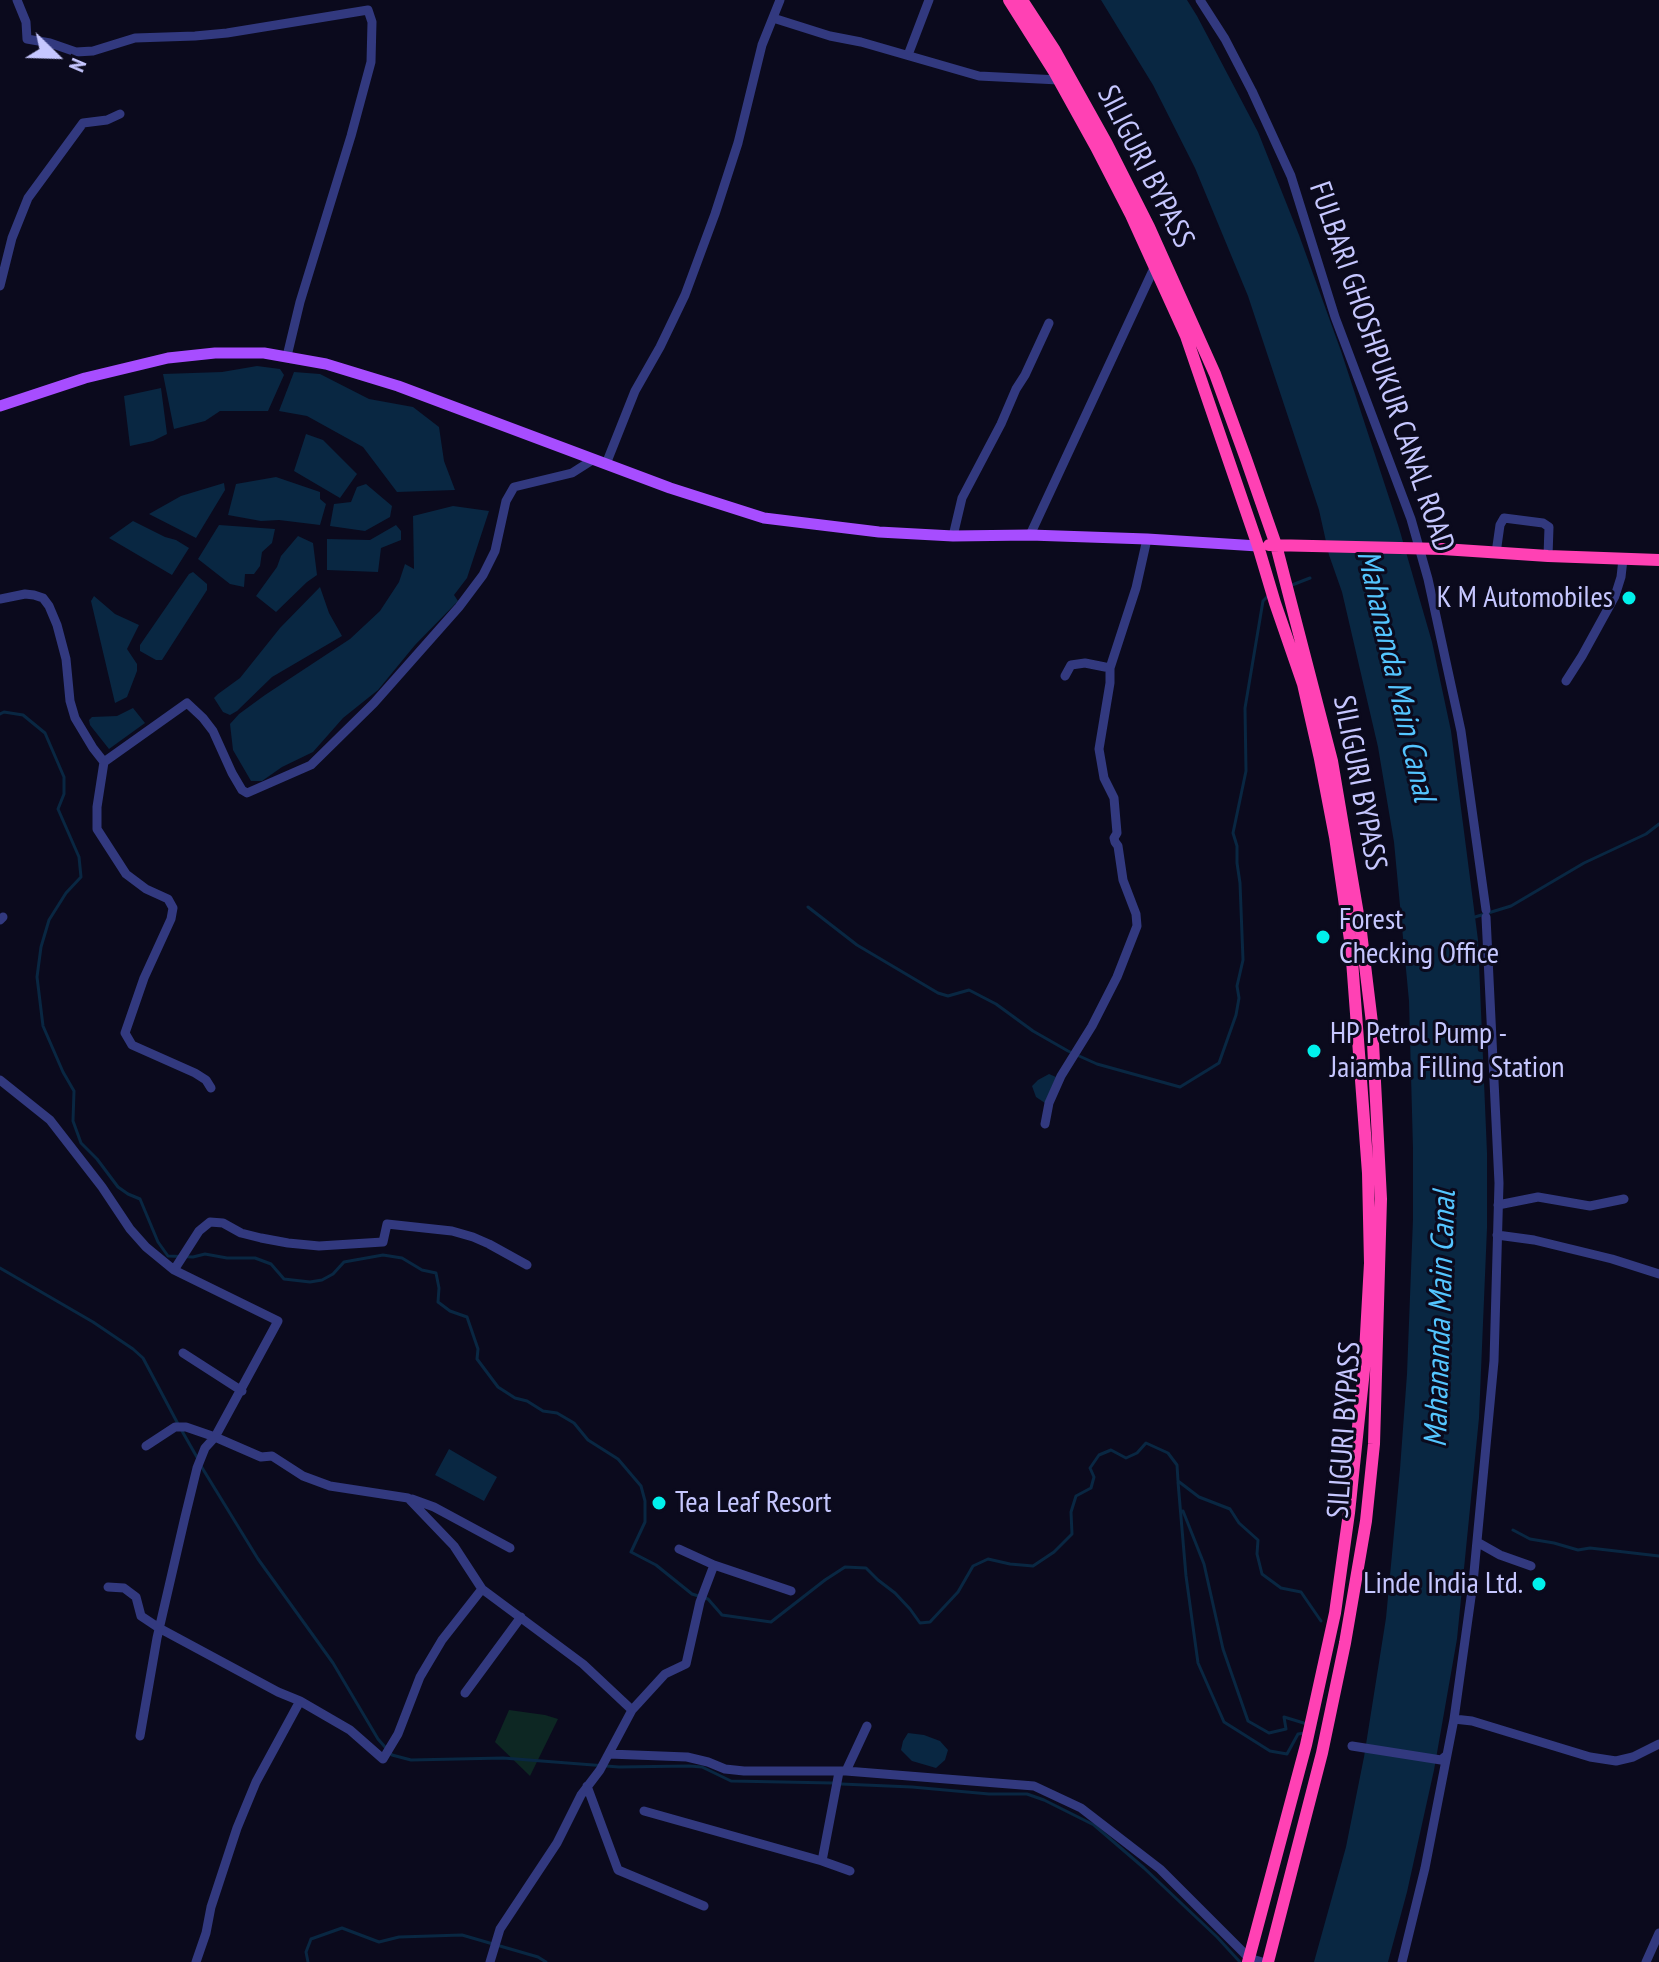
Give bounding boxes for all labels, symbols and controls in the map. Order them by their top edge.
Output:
north arrow [16,16,96,96]
text: N [63,54,93,76]
street label: SILIGURI BYPASS [1089,80,1201,254]
street label: FULBARI GHOSHPUKUR CANAL ROAD [1301,177,1461,557]
water label: Mahananda Main Canal [1347,547,1443,805]
place label: K M Automobiles [1437,580,1613,616]
marker: K M Automobiles [1620,589,1638,607]
street label: SILIGURI BYPASS [1324,693,1394,873]
place label: Forest Checking Office [1339,902,1499,972]
marker: Forest Checking Office [1314,928,1332,946]
place label: HP Petrol Pump - Jaiamba Filling Station [1330,1016,1565,1086]
marker: HP Petrol Pump - Jaiamba Filling Station [1305,1042,1323,1060]
water label: Mahananda Main Canal [1417,1190,1465,1448]
street label: SILIGURI BYPASS [1321,1340,1369,1520]
place label: Tea Leaf Resort [675,1485,832,1521]
marker: Tea Leaf Resort [650,1494,668,1512]
place label: Linde India Ltd. [1363,1566,1523,1602]
marker: Linde India Ltd. [1530,1575,1548,1593]

